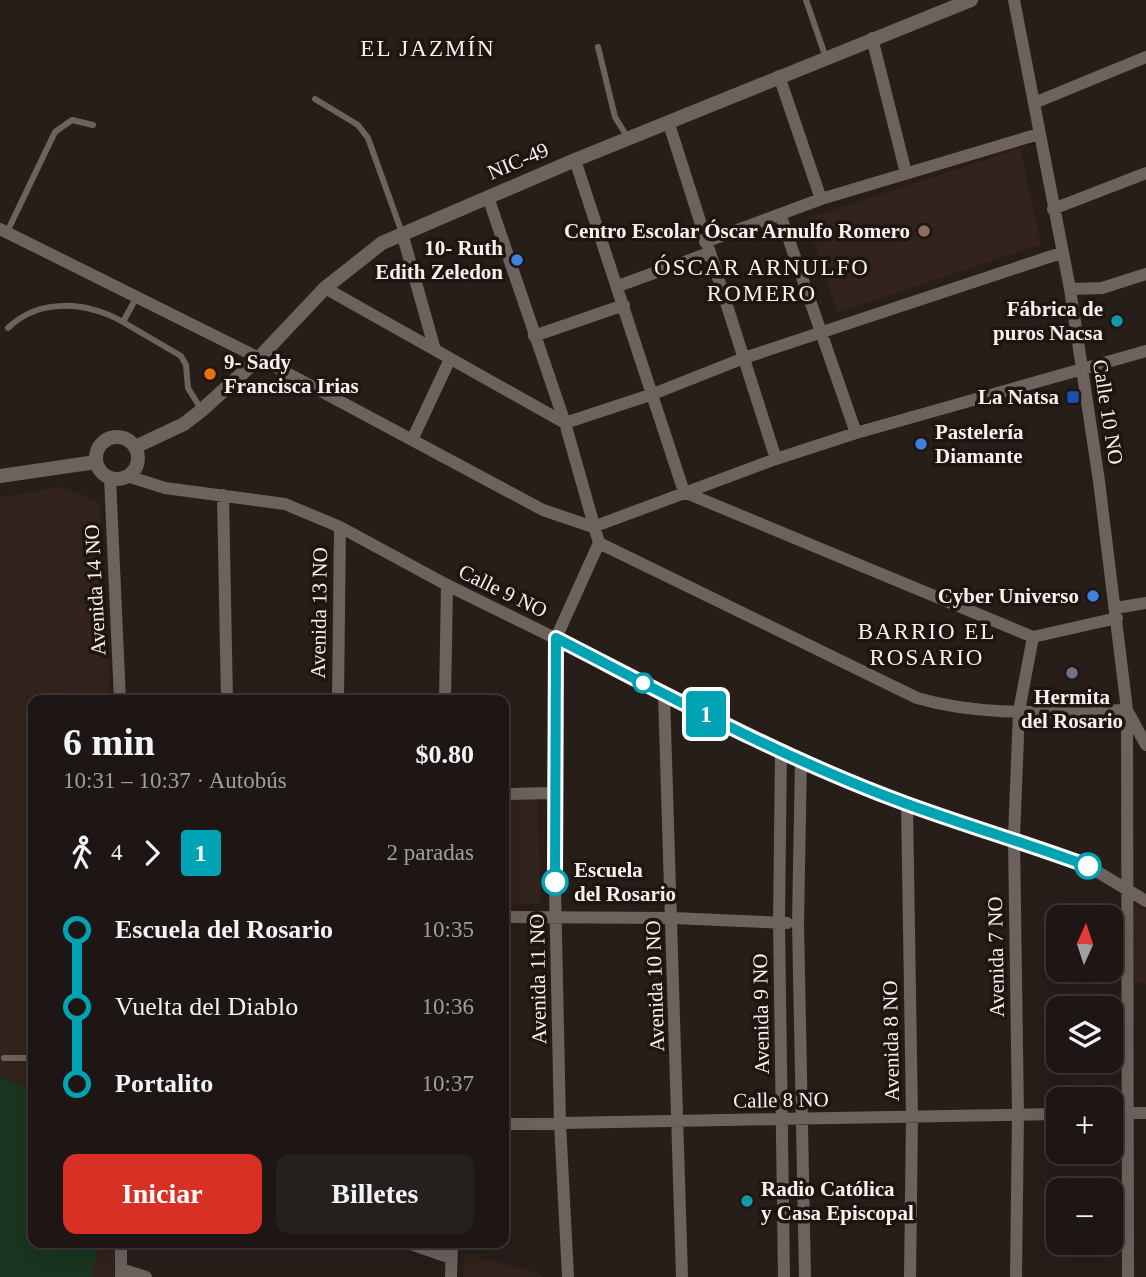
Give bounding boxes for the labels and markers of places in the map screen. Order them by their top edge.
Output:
place label: Centro Escolar Óscar Arnulfo Romero [564,219,910,243]
marker: Centro Escolar Óscar Arnulfo Romero [916,223,932,239]
place label: 10- Ruth Edith Zeledon [375,236,503,284]
marker: 10- Ruth Edith Zeledon [509,252,525,268]
place label: Fábrica de puros Nacsa [993,297,1103,345]
marker: Fábrica de puros Nacsa [1109,313,1125,329]
place label: 9- Sady Francisca Irias [224,350,359,398]
marker: 9- Sady Francisca Irias [202,366,218,382]
place label: La Natsa [978,385,1059,409]
marker: La Natsa [1065,389,1081,405]
place label: Pastelería Diamante [935,420,1024,468]
marker: Pastelería Diamante [913,436,929,452]
place label: Cyber Universo [938,584,1079,608]
marker: Cyber Universo [1085,588,1101,604]
marker: Hermita del Rosario [1064,665,1080,681]
unlabelled marker [633,673,653,693]
place label: Hermita del Rosario [1021,685,1123,733]
unlabelled marker [1075,853,1101,879]
place label: Escuela del Rosario [574,858,676,906]
marker: Escuela del Rosario [542,869,568,895]
place label: Radio Católica y Casa Episcopal [761,1177,914,1225]
marker: Radio Católica y Casa Episcopal [739,1193,755,1209]

